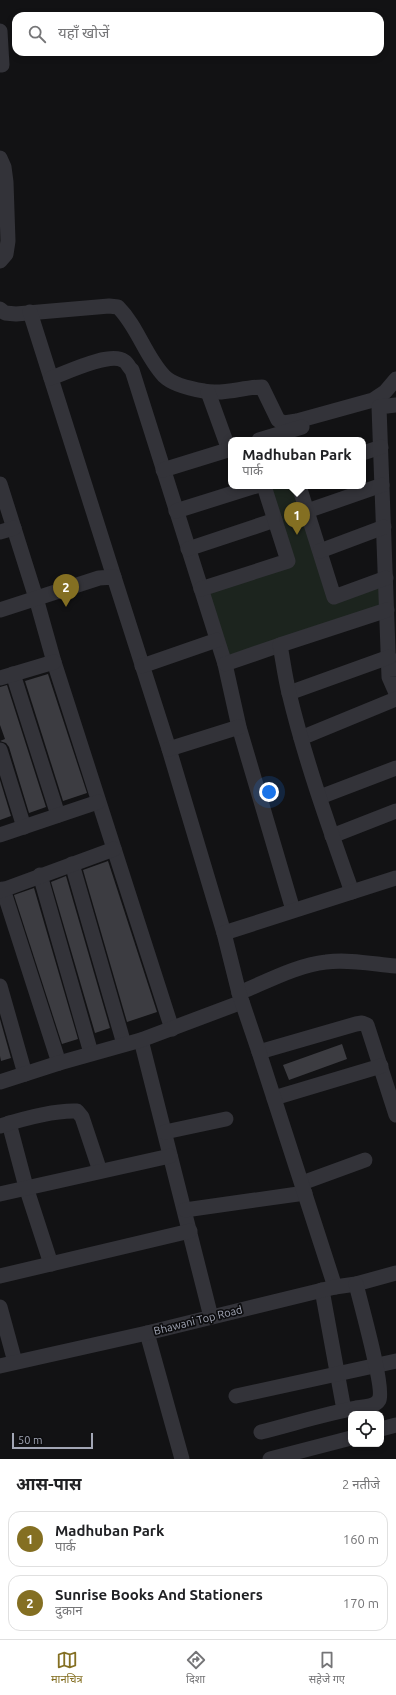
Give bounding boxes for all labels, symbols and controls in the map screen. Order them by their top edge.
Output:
search box [12,12,384,56]
icon: search [26,23,48,45]
text: यहाँ खोजें [58,24,109,41]
popup [228,437,366,489]
text: Madhuban Park [242,446,352,463]
text: पार्क [242,463,263,477]
pin: 1 [284,502,310,535]
pin: 2 [53,574,79,607]
your location [259,782,279,802]
street label: Bhawani Top Road [152,1303,244,1337]
map controls [348,1411,384,1447]
button: locate [348,1411,384,1447]
scale bar [12,1431,93,1450]
text: 50 m [18,1434,42,1446]
text: आस-पास [16,1474,82,1493]
text: 2 नतीजे [342,1477,380,1491]
text: Madhuban Park [55,1522,164,1539]
text: 1 [26,1532,34,1546]
text: 160 m [343,1532,379,1546]
text: पार्क [55,1539,76,1553]
text: Sunrise Books And Stationers [55,1586,263,1603]
text: 2 [26,1596,34,1610]
text: 170 m [343,1596,379,1610]
text: दुकान [55,1603,82,1617]
tab: मानचित्र [51,1649,83,1687]
tab: दिशा [185,1649,207,1687]
tab: सहेजे गए [309,1649,345,1687]

